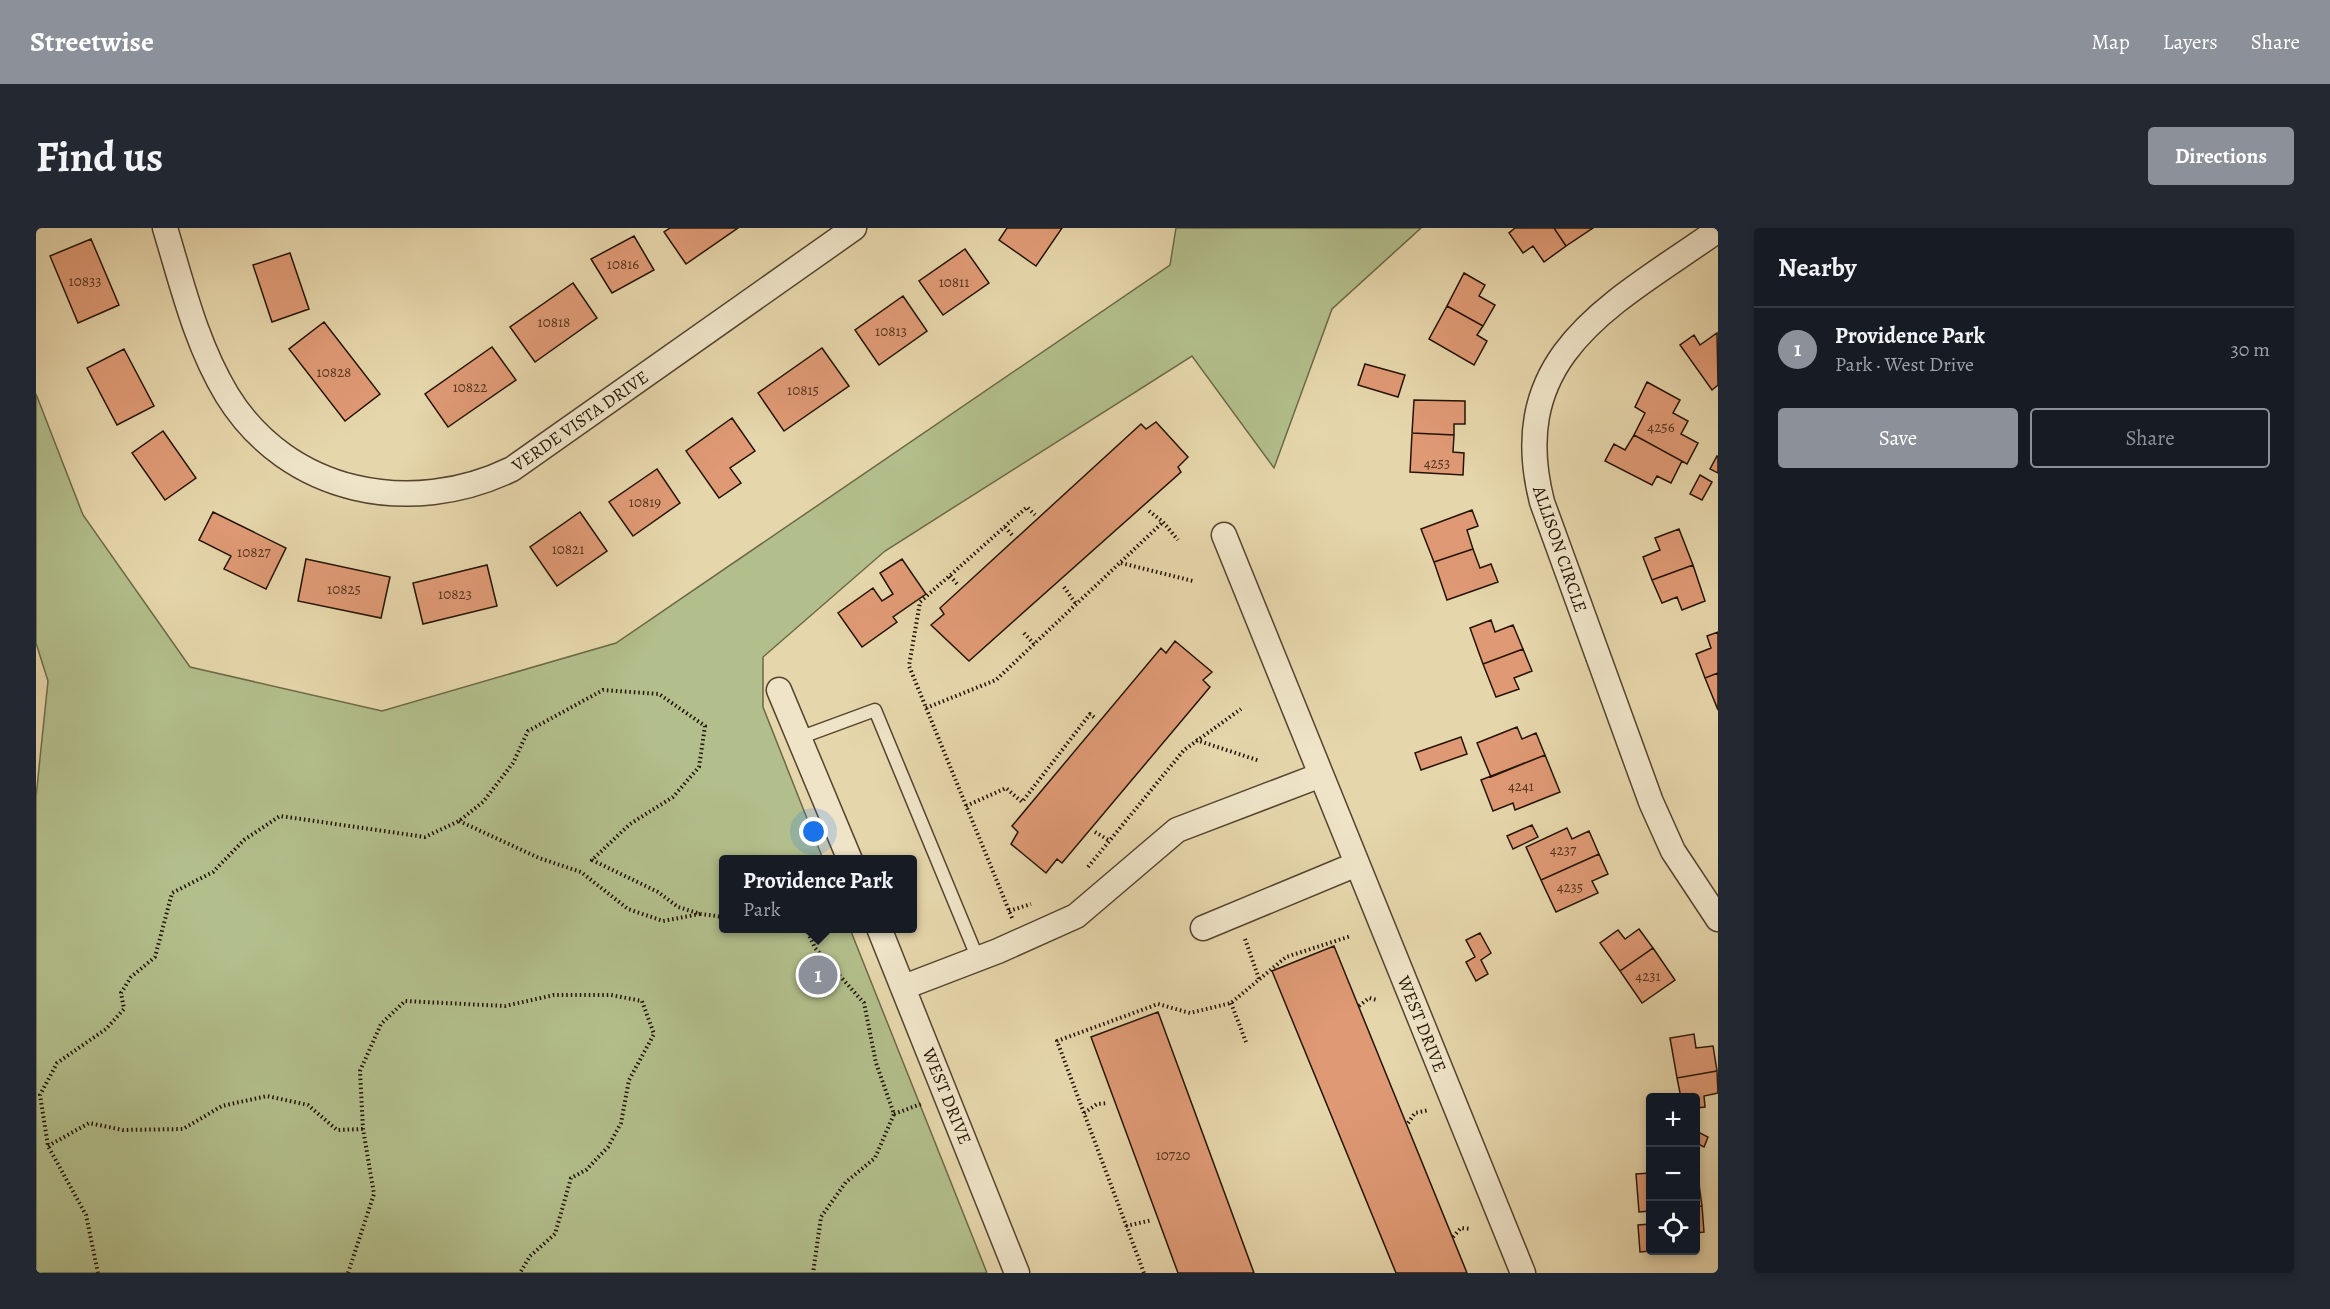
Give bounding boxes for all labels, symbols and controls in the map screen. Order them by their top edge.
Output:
text: Streetwise [30,23,154,61]
text: Map [2091,28,2130,56]
text: Layers [2163,28,2218,56]
text: Share [2251,28,2300,56]
button: Directions [2148,127,2294,185]
text: Find us [36,128,163,185]
text: Nearby [1778,250,1857,285]
house number: 10816 [607,254,639,274]
house number: 10833 [69,271,101,291]
house number: 10811 [939,272,969,292]
house number: 10818 [538,312,570,332]
house number: 10813 [875,321,907,341]
text: Providence Park [1835,321,1985,351]
text: 1 [1794,336,1801,363]
text: 30 m [2230,336,2270,363]
text: Park · West Drive [1835,351,1974,378]
house number: 10828 [317,362,351,382]
street label: VERDE VISTA DRIVE [506,365,653,478]
house number: 10822 [453,377,487,397]
house number: 10815 [787,380,819,400]
button: Save [1778,408,2018,468]
button: Share [2030,408,2270,468]
house number: 4256 [1647,417,1675,437]
house number: 4253 [1424,453,1450,473]
street label: ALLISON CIRCLE [1527,482,1593,615]
house number: 10819 [629,492,661,512]
house number: 10821 [552,539,584,559]
house number: 10827 [237,542,272,562]
house number: 10825 [327,579,361,599]
house number: 10823 [438,584,472,604]
house number: 4241 [1508,776,1534,796]
your location [799,817,828,846]
house number: 4237 [1550,840,1577,860]
popup [719,855,917,933]
text: Providence Park [743,866,893,896]
house number: 4235 [1557,877,1583,897]
text: Park [743,896,781,923]
pin: 1 [798,952,838,998]
house number: 4231 [1635,966,1661,986]
street label: WEST DRIVE [1391,971,1452,1076]
street label: WEST DRIVE [916,1043,977,1148]
map controls [1646,1093,1700,1255]
button: + [1646,1093,1700,1147]
house number: 10720 [1156,1145,1190,1165]
button: − [1646,1147,1700,1201]
button: locate [1646,1201,1700,1255]

